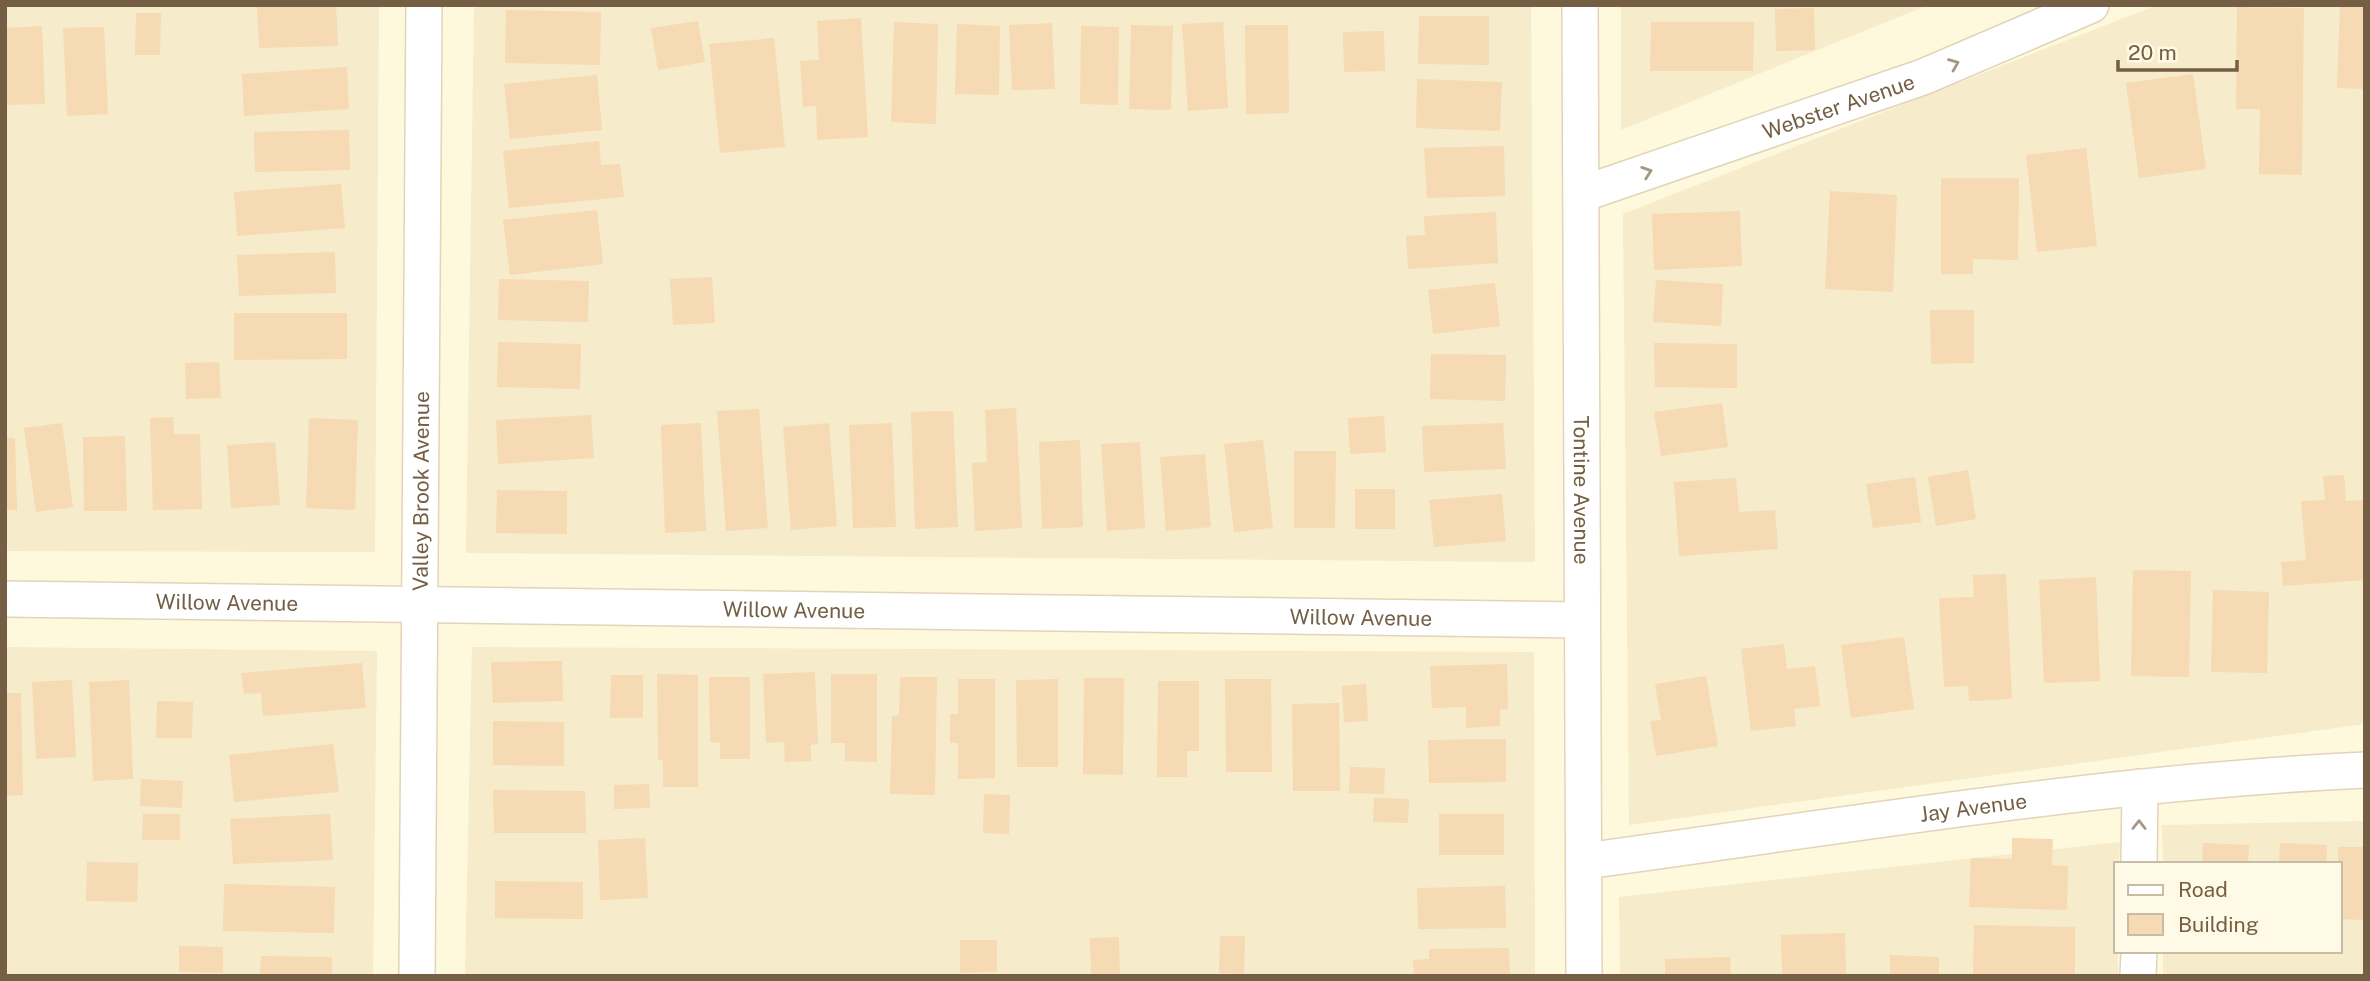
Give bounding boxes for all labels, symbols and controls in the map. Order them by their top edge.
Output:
scale bar [2118,28,2237,72]
text: 20 m [2128,40,2177,65]
one-way arrow [1947,58,1959,72]
street label: Webster Avenue [1759,68,1918,144]
one-way arrow [1640,166,1653,180]
street label: Valley Brook Avenue [407,391,434,591]
street label: Tontine Avenue [1569,415,1595,565]
street label: Willow Avenue [156,589,298,615]
street label: Willow Avenue [722,596,865,623]
street label: Willow Avenue [1289,604,1432,631]
street label: Jay Avenue [1918,788,2028,826]
one-way arrow [2131,820,2147,830]
legend [2114,862,2342,953]
text: Road [2178,877,2228,902]
text: Building [2178,912,2259,937]

